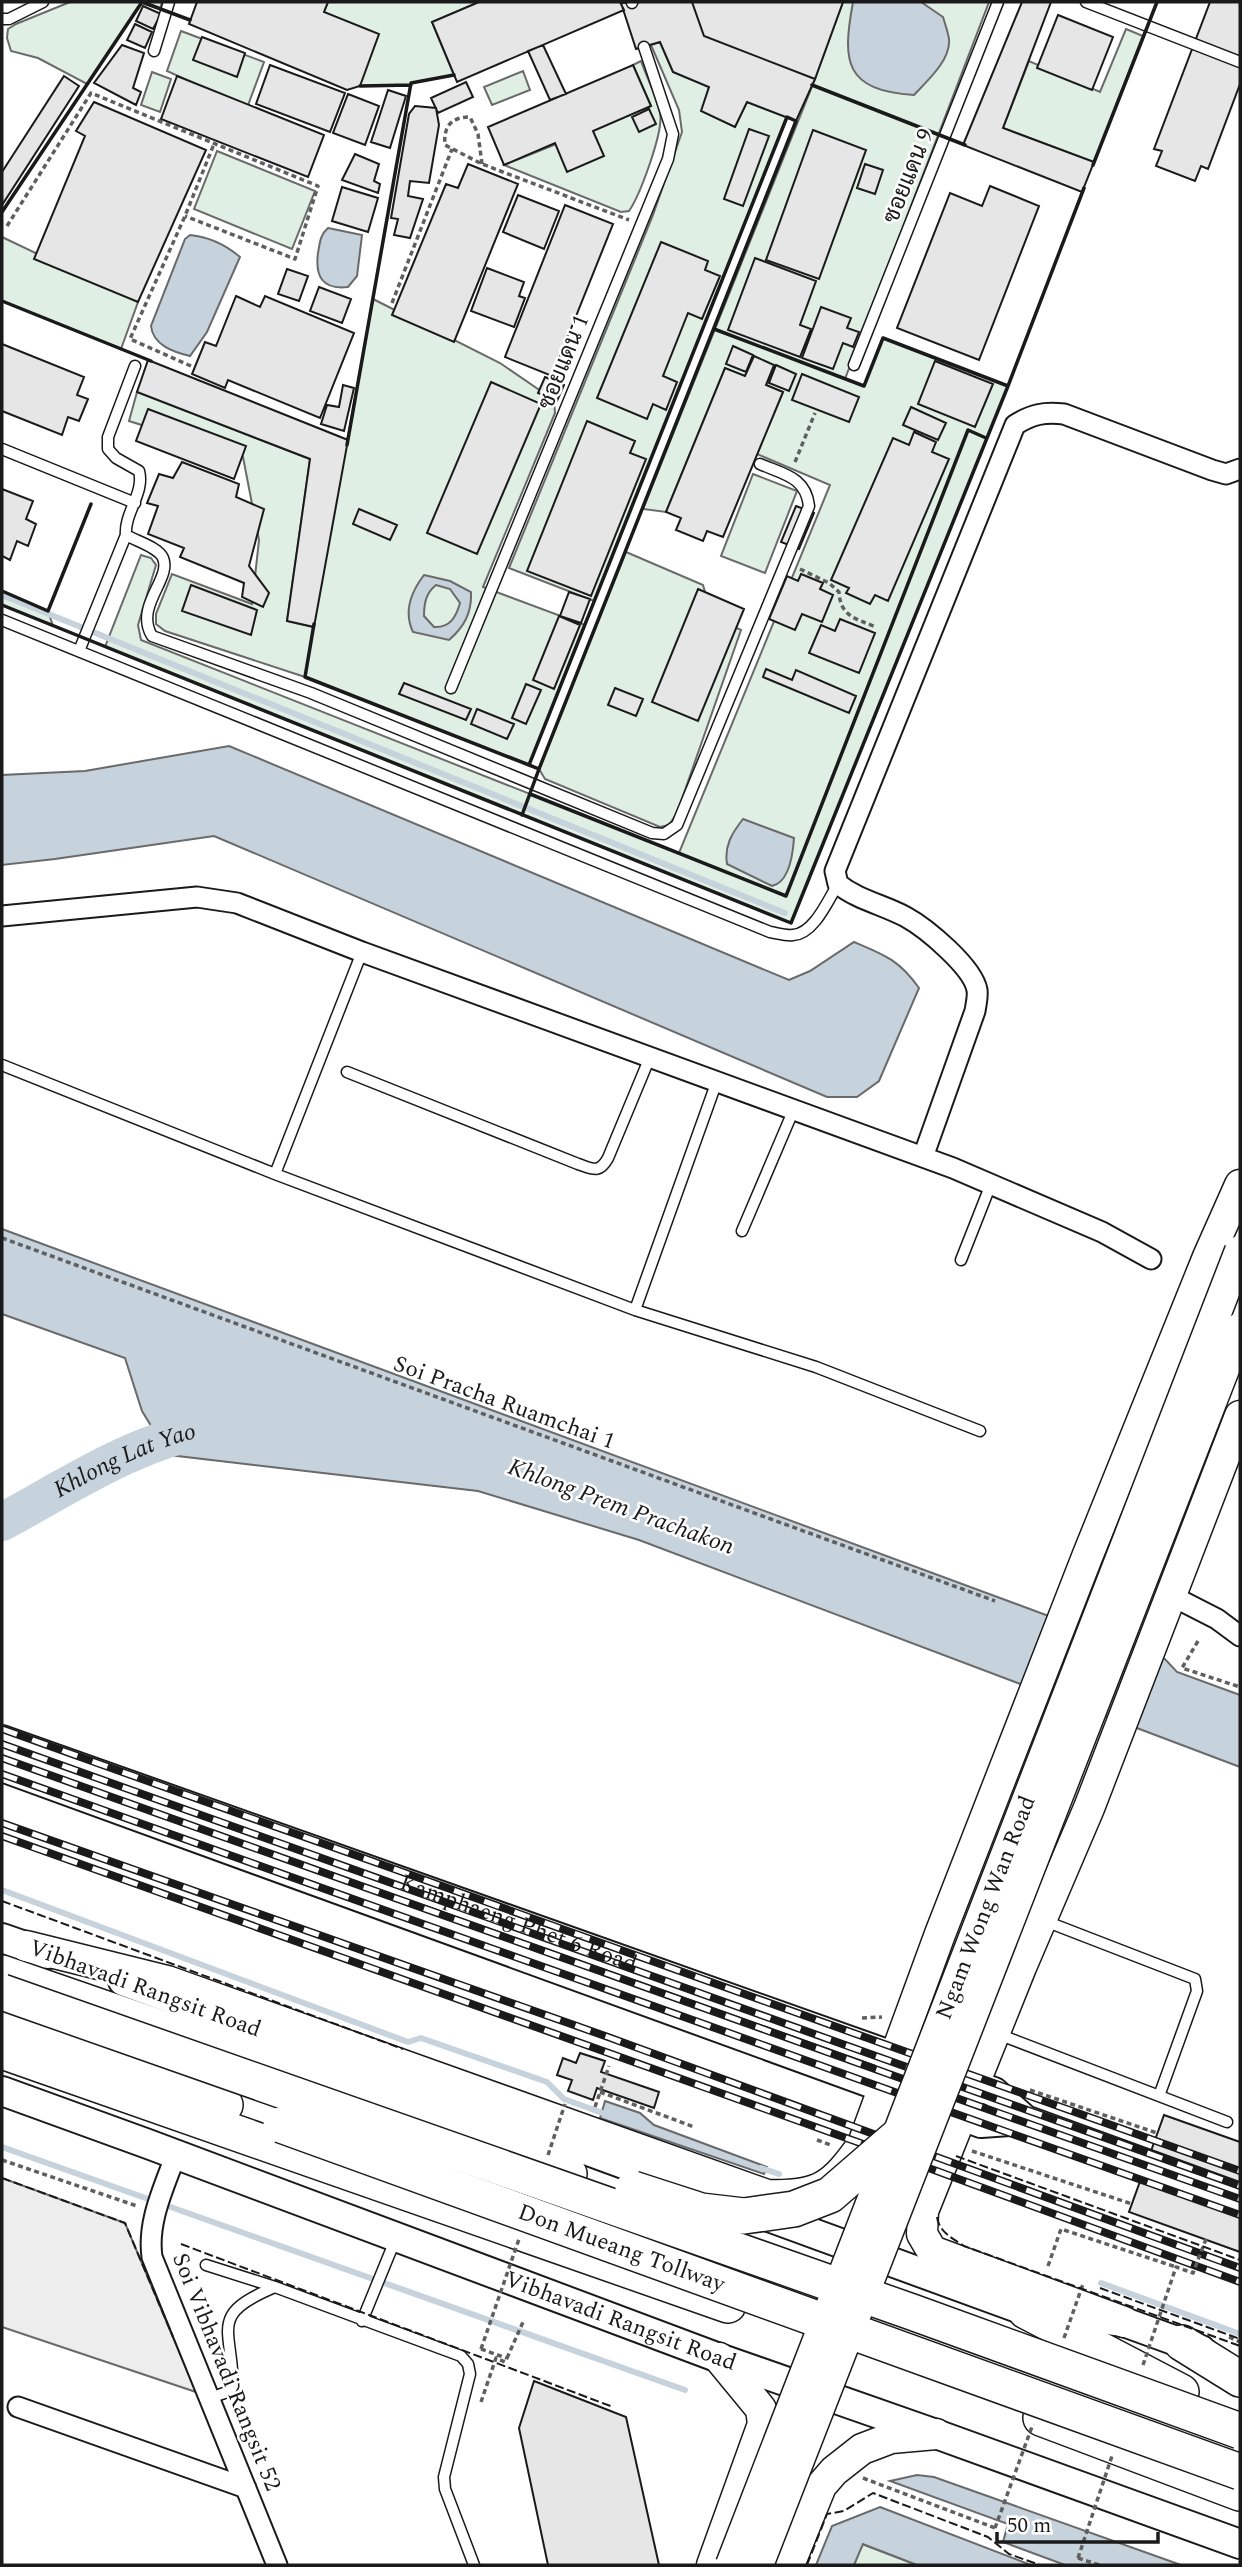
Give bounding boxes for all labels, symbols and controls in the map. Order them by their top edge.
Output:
street label: ซอยแดน 9 [874,123,944,229]
street label: ซอยแดน 1 [529,309,599,415]
street label: Soi Pracha Ruamchai 1 [388,1347,620,1459]
water label: Khlong Lat Yao [47,1414,200,1508]
water label: Khlong Prem Prachakon [503,1449,739,1565]
street label: Ngam Wong Wan Road [926,1790,1045,2025]
street label: Kamphaeng Phet 6 Road [395,1865,642,1982]
street label: Vibhavadi Rangsit Road [24,1931,266,2047]
street label: Don Mueang Tollway [513,2195,731,2302]
street label: Soi Vibhavadi Rangsit 52 [162,2248,290,2496]
street label: Vibhavadi Rangsit Road [500,2262,741,2380]
scale bar [997,2500,1158,2544]
text: 50 m [1007,2510,1051,2542]

